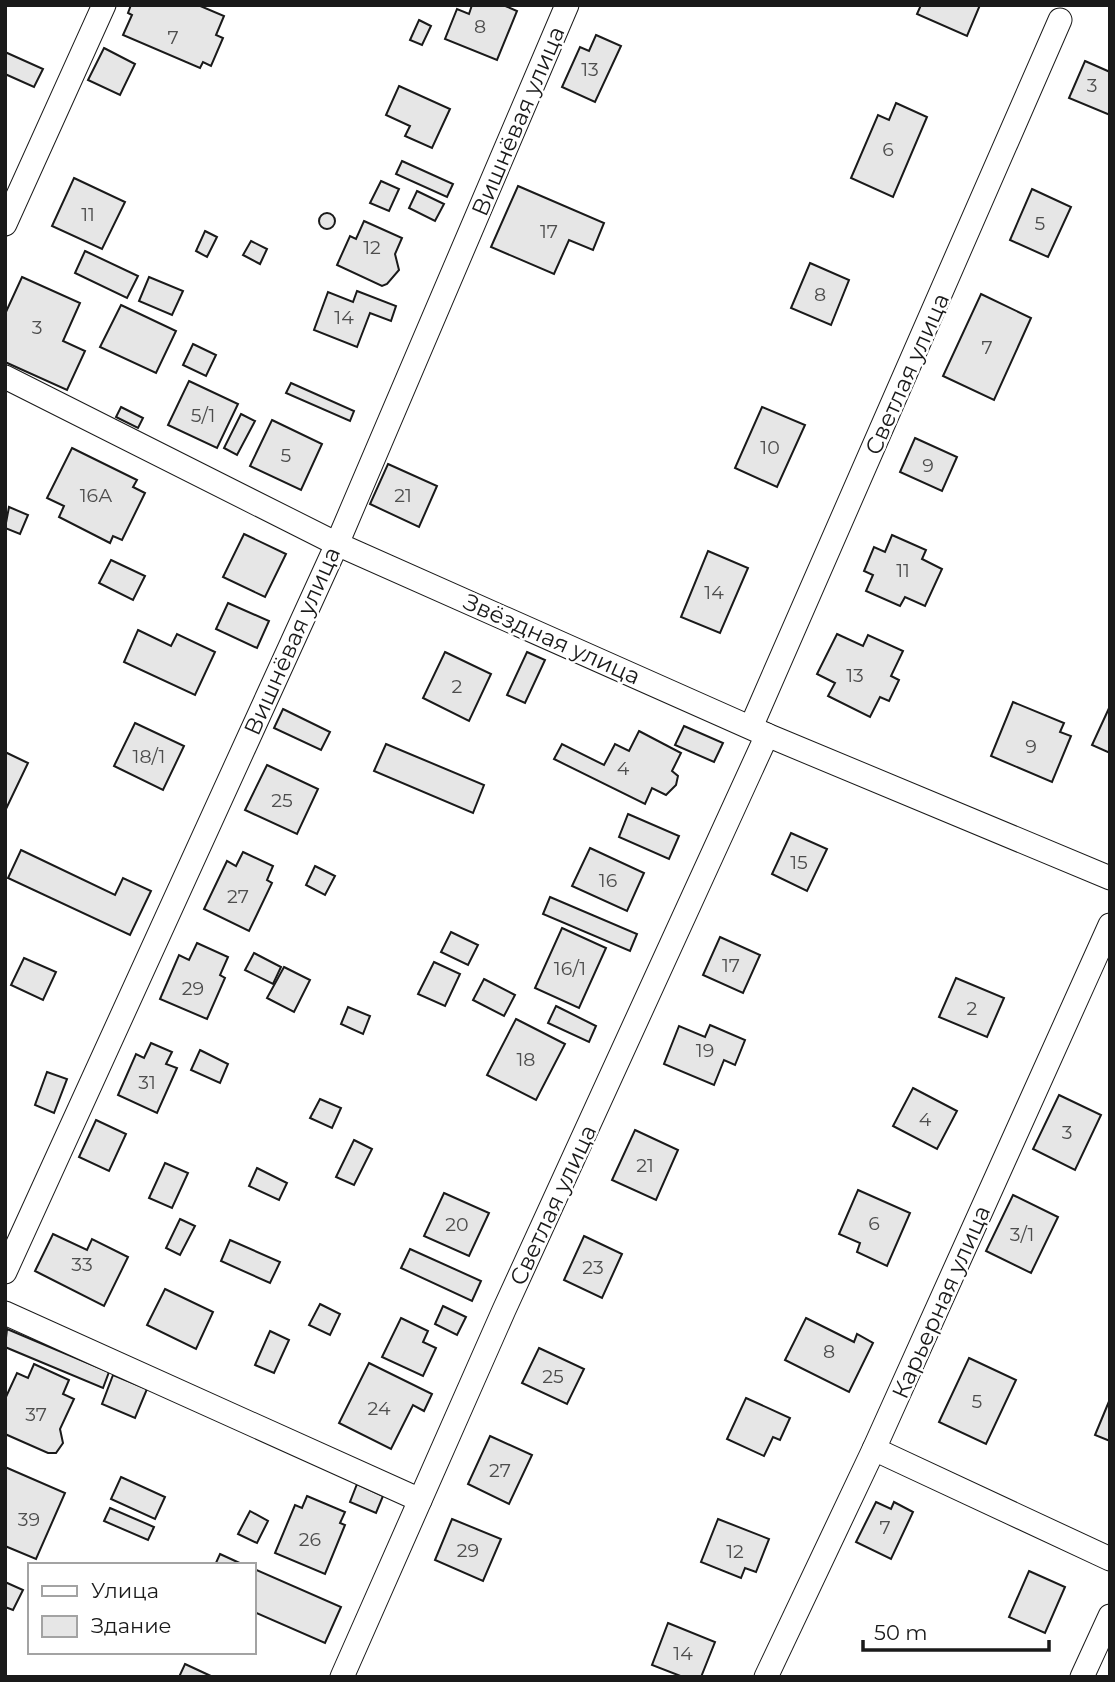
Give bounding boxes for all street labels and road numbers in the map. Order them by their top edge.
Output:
street label: Вишнёвая улица [465,22,571,220]
street label: Светлая улица [859,289,955,459]
street label: Вишнёвая улица [238,542,346,740]
street label: Звёздная улица [459,587,645,691]
street label: Светлая улица [504,1120,602,1290]
street label: Карьерная улица [886,1201,996,1403]

